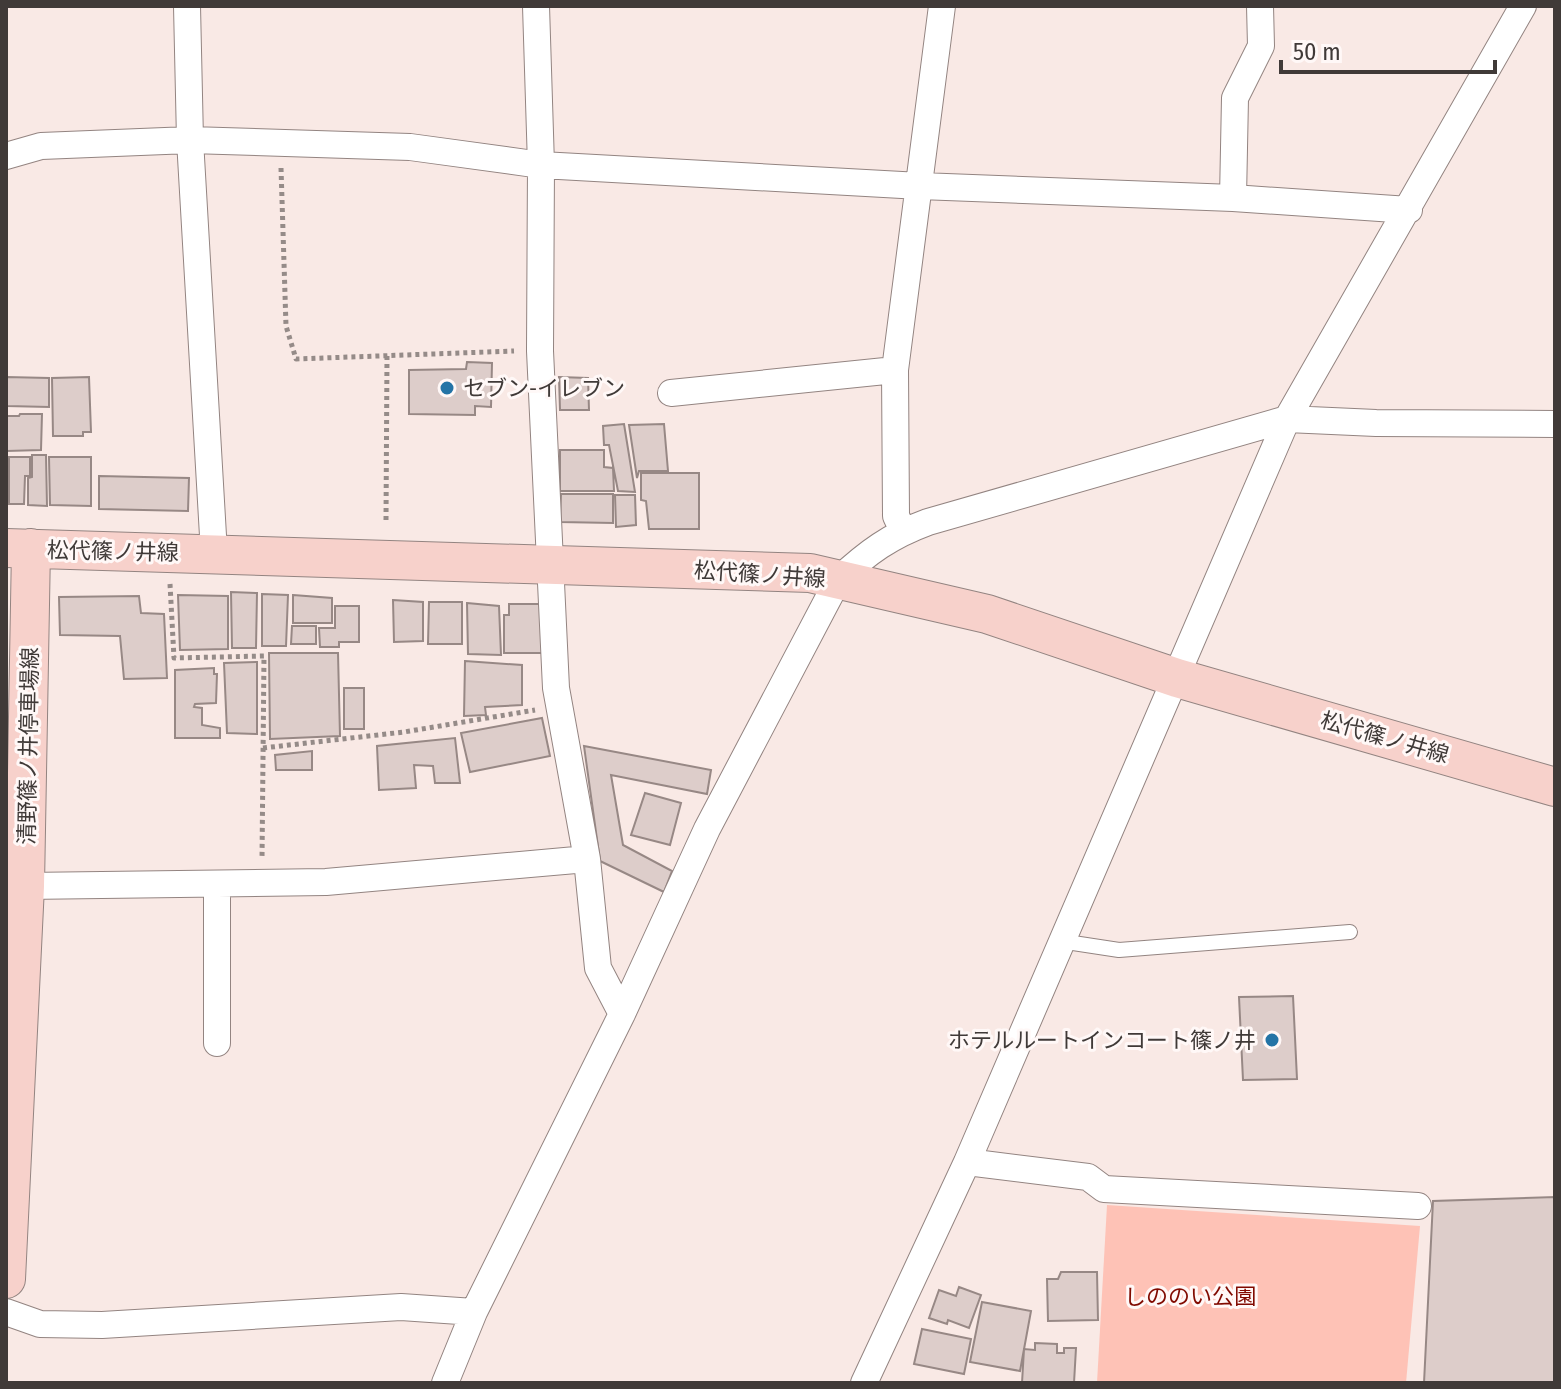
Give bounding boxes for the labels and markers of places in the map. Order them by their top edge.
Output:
place label: セブン-イレブン [463,375,625,402]
marker: セブン-イレブン [438,379,456,397]
place label: ホテルルートインコート篠ノ井 [948,1027,1256,1054]
marker: ホテルルートインコート篠ノ井 [1263,1031,1281,1049]

